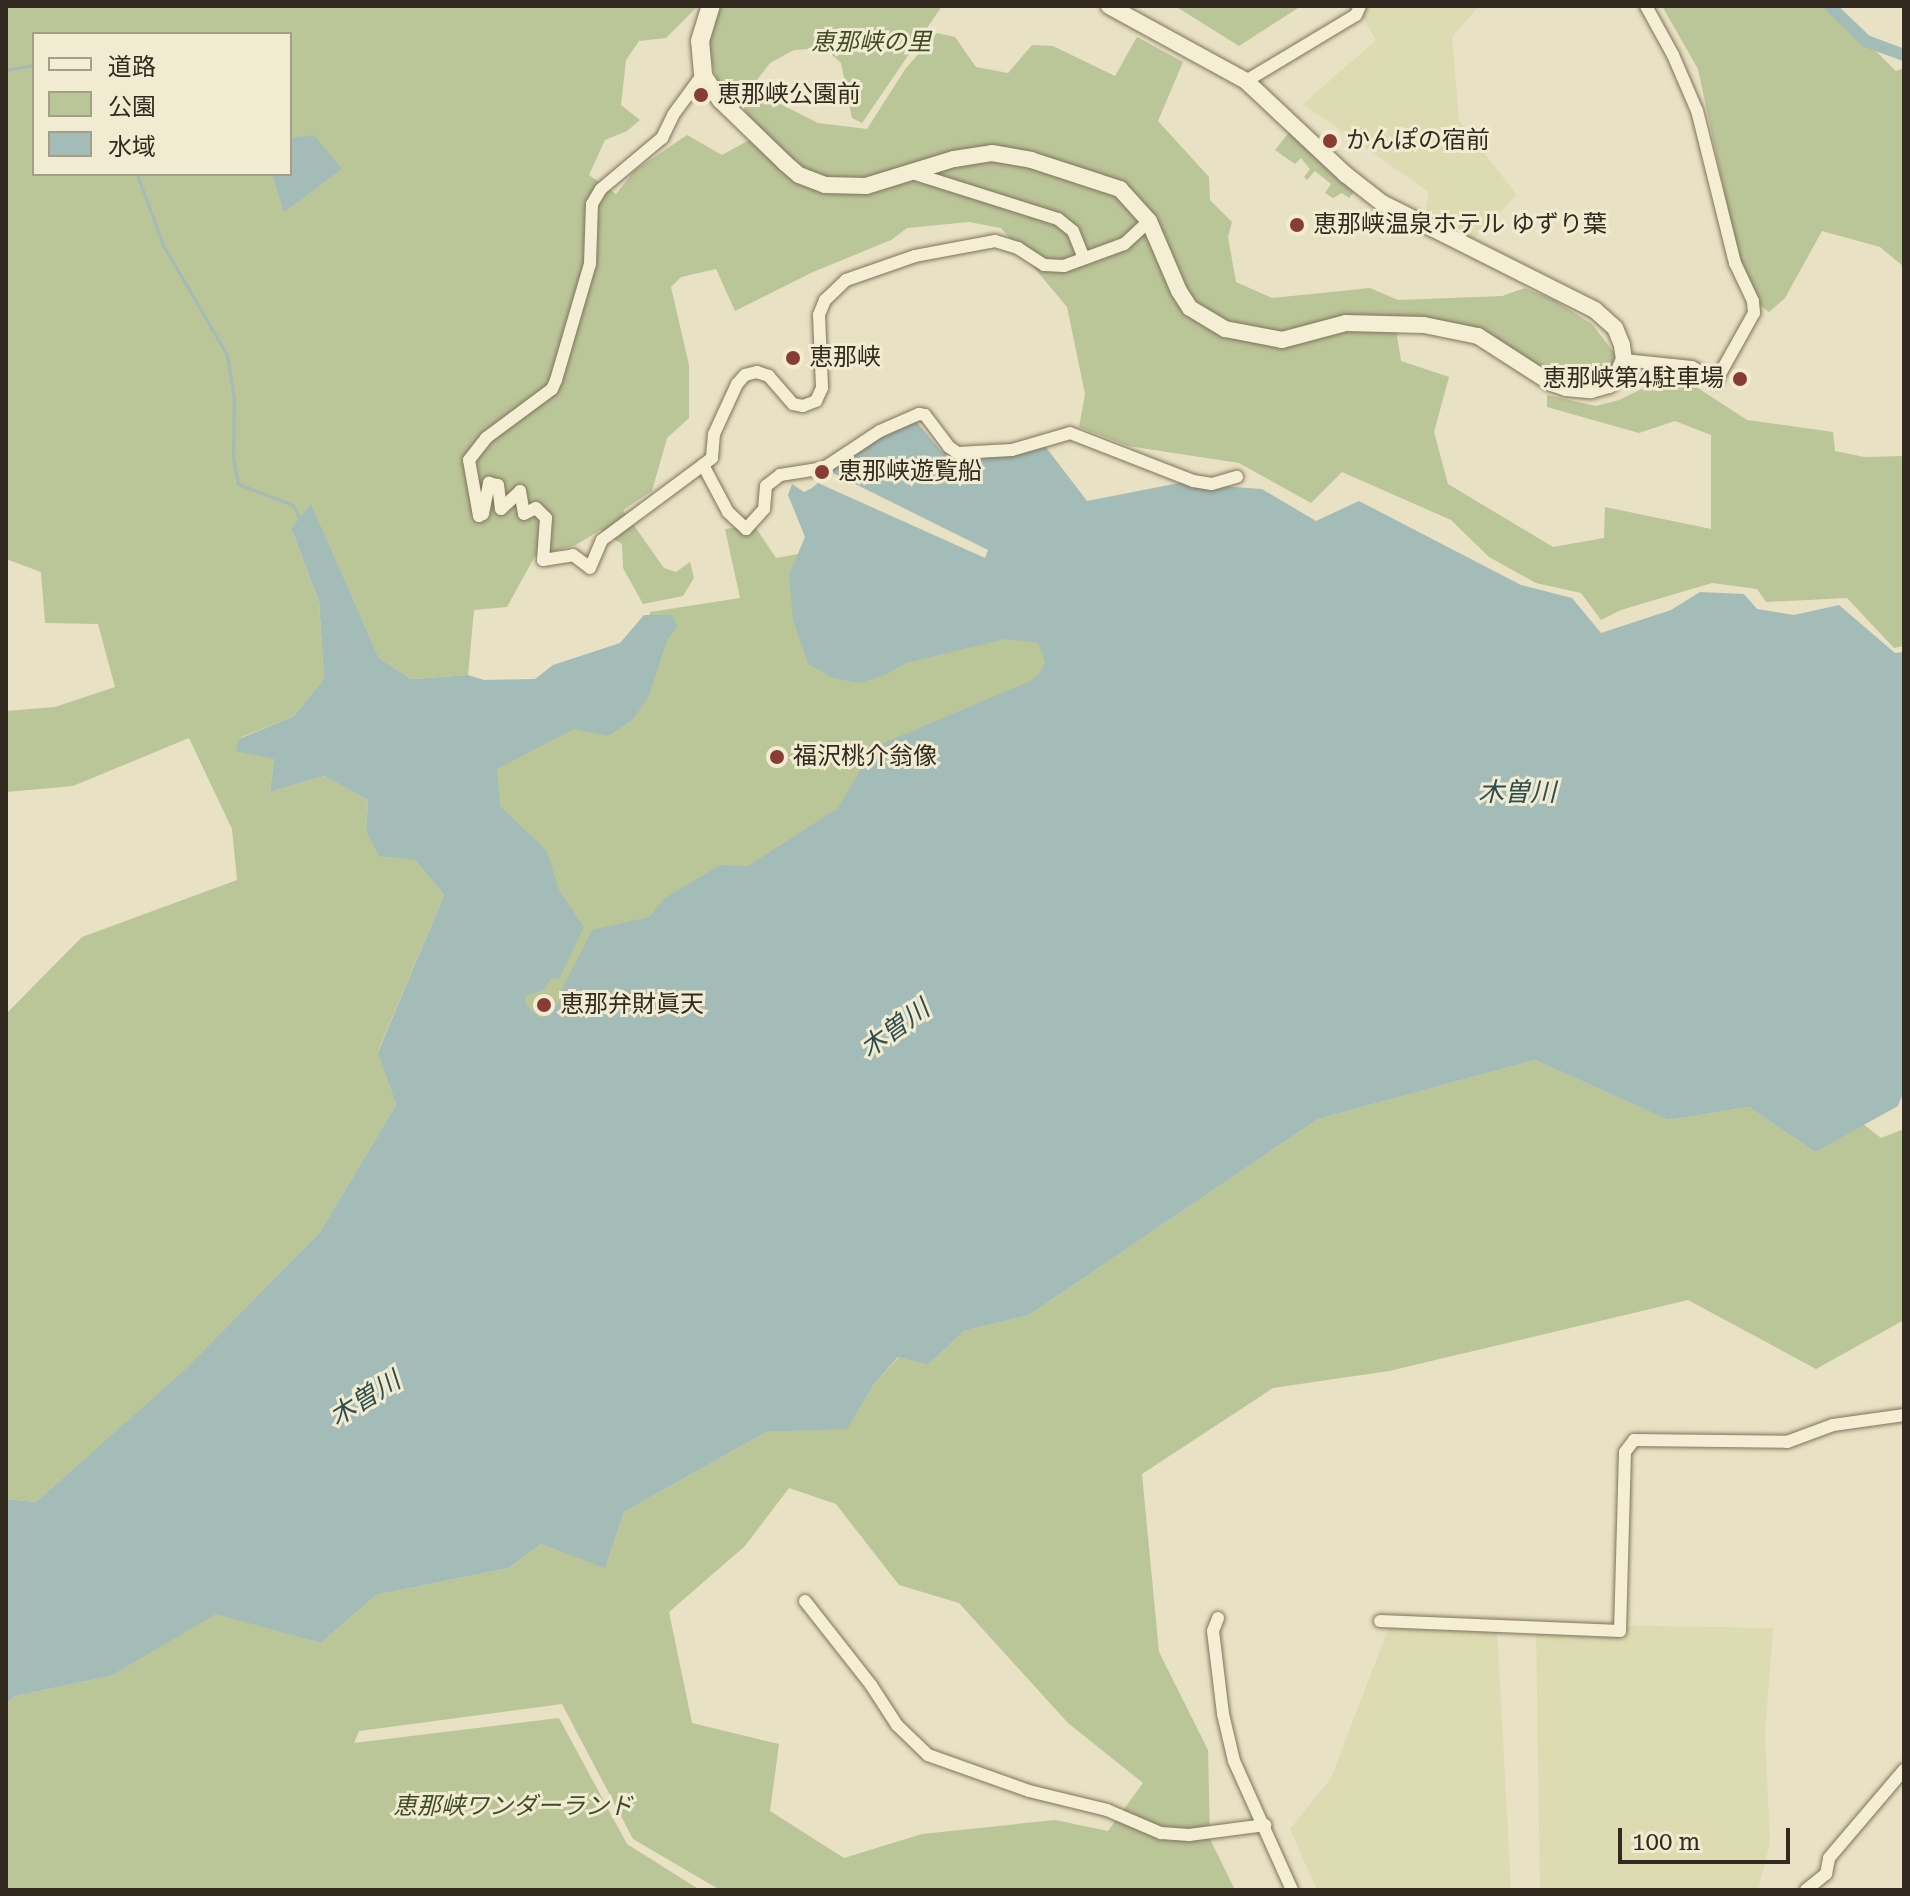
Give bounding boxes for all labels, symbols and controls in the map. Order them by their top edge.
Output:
park label: 恵那峡の里 [811,29,931,57]
legend [32,32,292,176]
text: 道路 [108,53,156,81]
place label: 恵那峡公園前 [717,81,861,109]
marker: 恵那峡公園前 [692,86,710,104]
text: 公園 [108,93,156,121]
place label: かんぽの宿前 [1346,127,1490,155]
marker: かんぽの宿前 [1321,132,1339,150]
text: 水域 [108,133,156,161]
place label: 恵那峡温泉ホテル ゆずり葉 [1313,211,1607,239]
marker: 恵那峡温泉ホテル ゆずり葉 [1288,216,1306,234]
place label: 恵那峡 [809,344,881,372]
marker: 恵那峡 [784,349,802,367]
place label: 恵那峡第4駐車場 [1543,365,1724,393]
marker: 恵那峡第4駐車場 [1731,370,1749,388]
place label: 恵那峡遊覧船 [838,458,982,486]
marker: 恵那峡遊覧船 [813,463,831,481]
place label: 福沢桃介翁像 [793,743,937,771]
marker: 福沢桃介翁像 [768,748,786,766]
water label: 木曽川 [1478,777,1556,809]
place label: 恵那弁財眞天 [560,991,704,1019]
water label: 木曽川 [854,993,936,1065]
marker: 恵那弁財眞天 [535,996,553,1014]
water label: 木曽川 [324,1365,406,1433]
park label: 恵那峡ワンダーランド [393,1793,633,1821]
scale bar [1622,1812,1794,1862]
text: 100 m [1632,1828,1700,1856]

